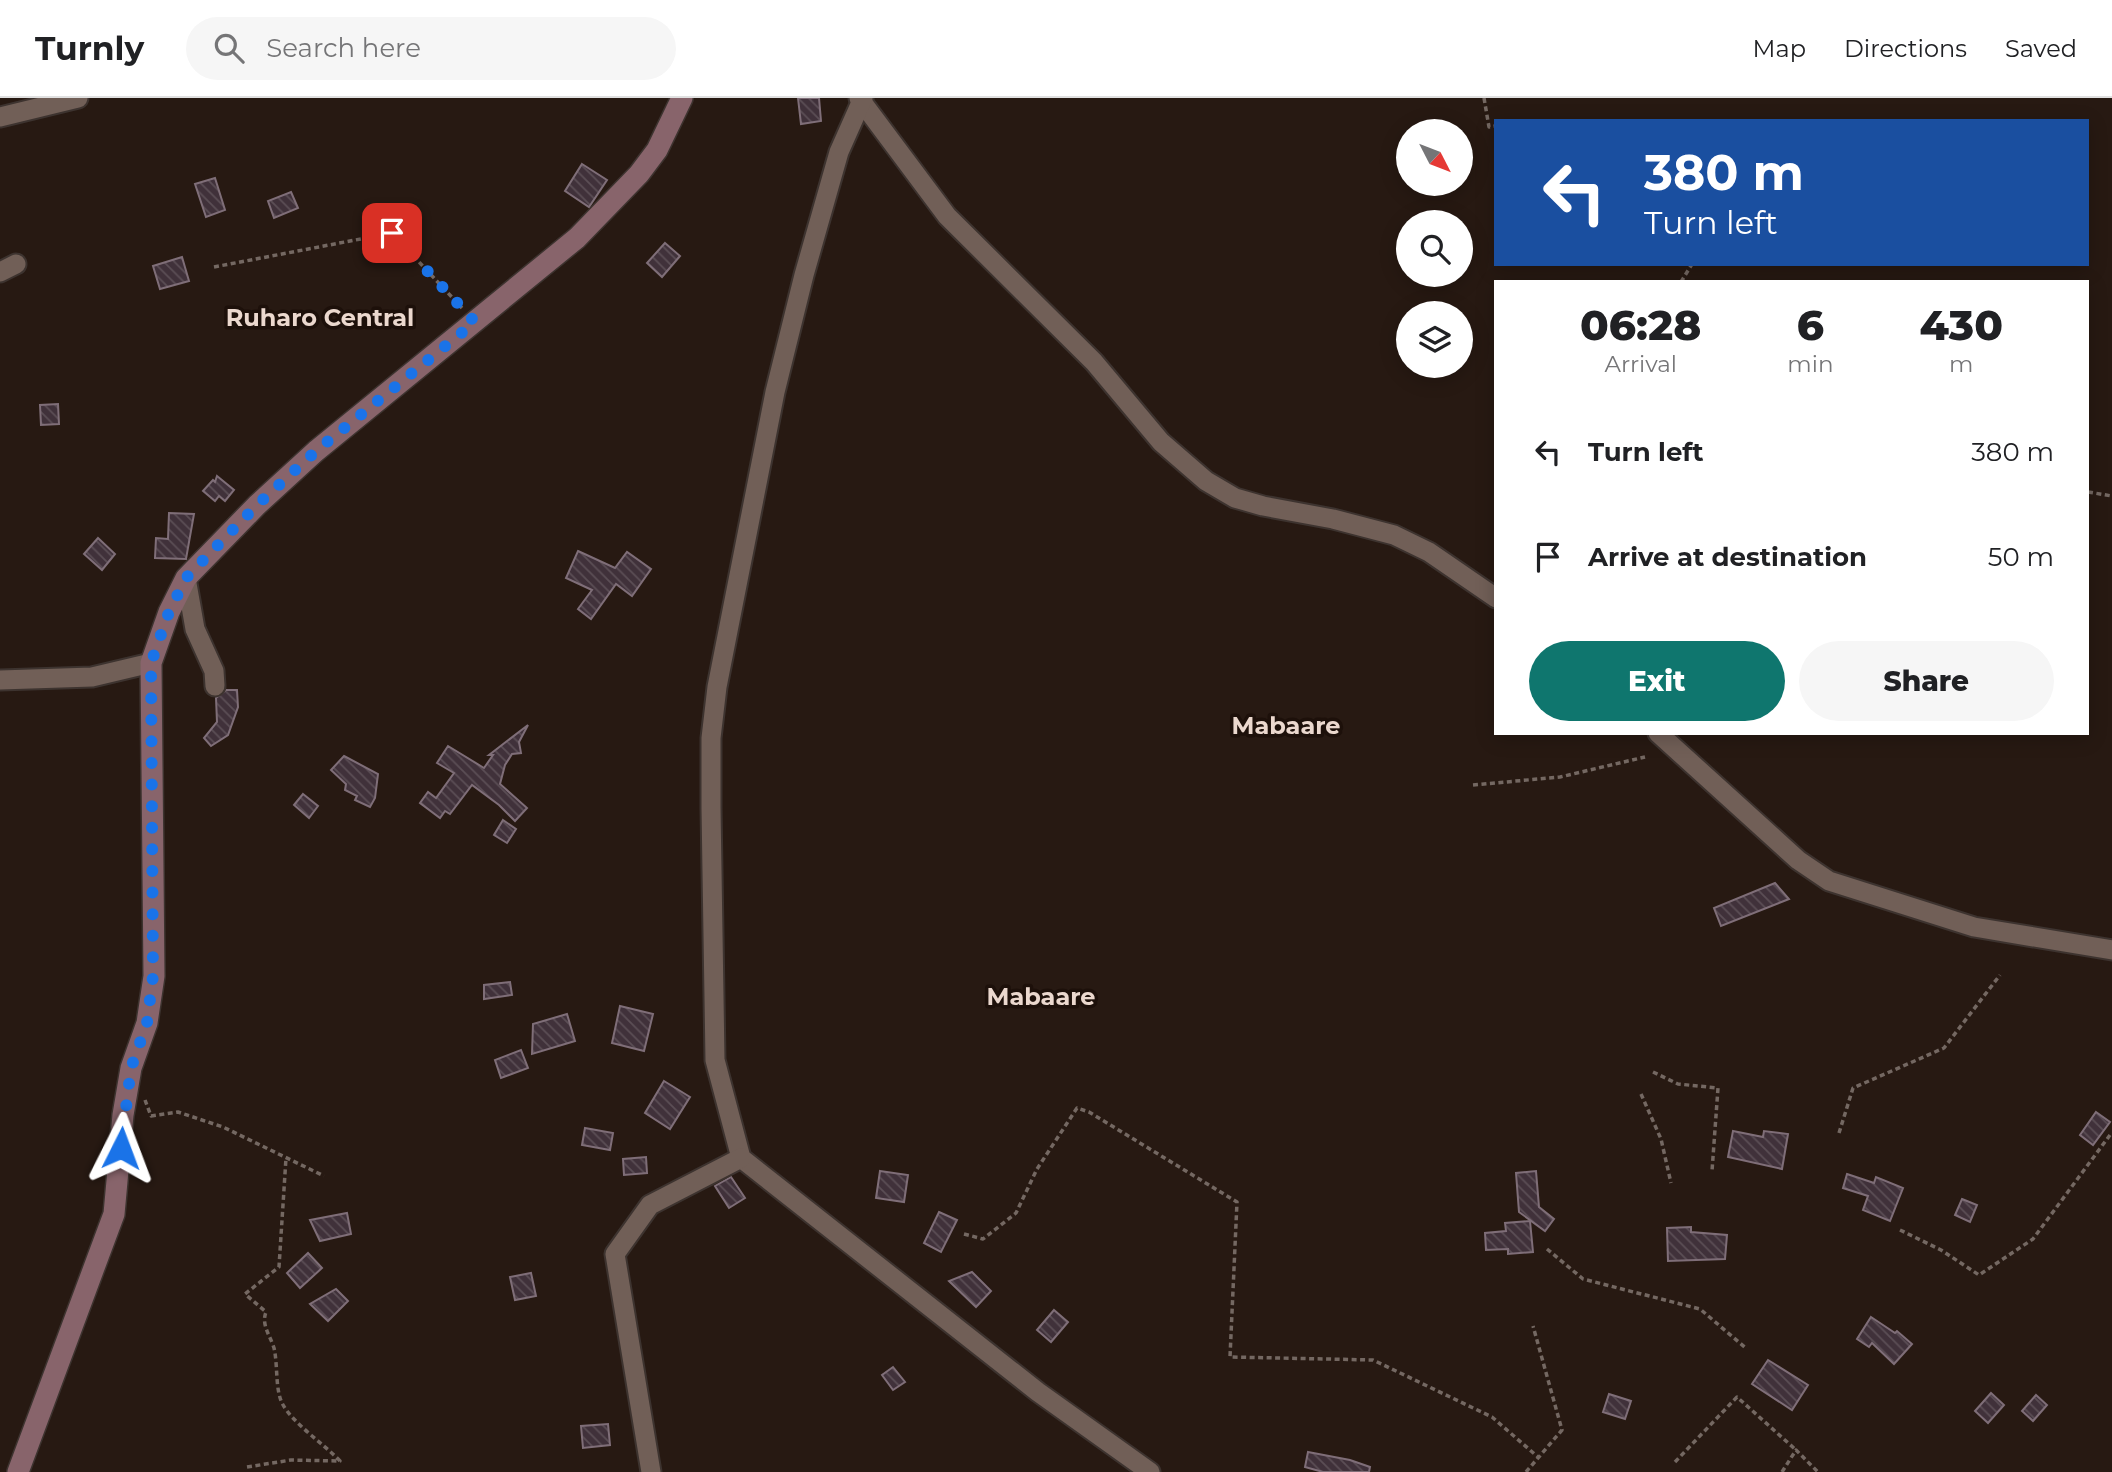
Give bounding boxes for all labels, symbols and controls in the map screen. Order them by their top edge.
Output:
search box [186,17,676,80]
text: Turnly [35,28,144,68]
icon: search [210,29,248,67]
text: Search here [266,32,421,64]
text: Map [1753,34,1806,63]
text: Directions [1844,34,1967,63]
text: Saved [2005,34,2077,63]
north arrow [1396,119,1474,196]
map controls [1396,119,1473,378]
text: 380 m [1644,143,1804,202]
icon: left [1529,147,1620,238]
pin [362,203,422,263]
text: Turn left [1644,203,1778,242]
button: search [1396,210,1473,287]
icon: arrive [373,214,411,252]
text: 06:28 [1580,299,1701,351]
text: 6 [1797,299,1824,351]
text: 430 [1920,299,2003,351]
button: layers [1396,301,1473,378]
district label: Ruharo Central [226,303,414,332]
text: Arrival [1604,350,1677,378]
text: min [1787,350,1833,378]
text: m [1949,350,1973,378]
icon: left [1529,433,1567,471]
text: Turn left [1588,436,1704,468]
text: 380 m [1971,436,2054,468]
icon: arrive [1529,538,1567,576]
text: Arrive at destination [1588,541,1867,573]
text: 50 m [1988,541,2054,573]
button: Exit [1529,641,1785,721]
button: Share [1799,641,2054,721]
district label: Mabaare [1232,711,1340,740]
district label: Mabaare [987,982,1095,1011]
position arrow [84,1111,158,1185]

